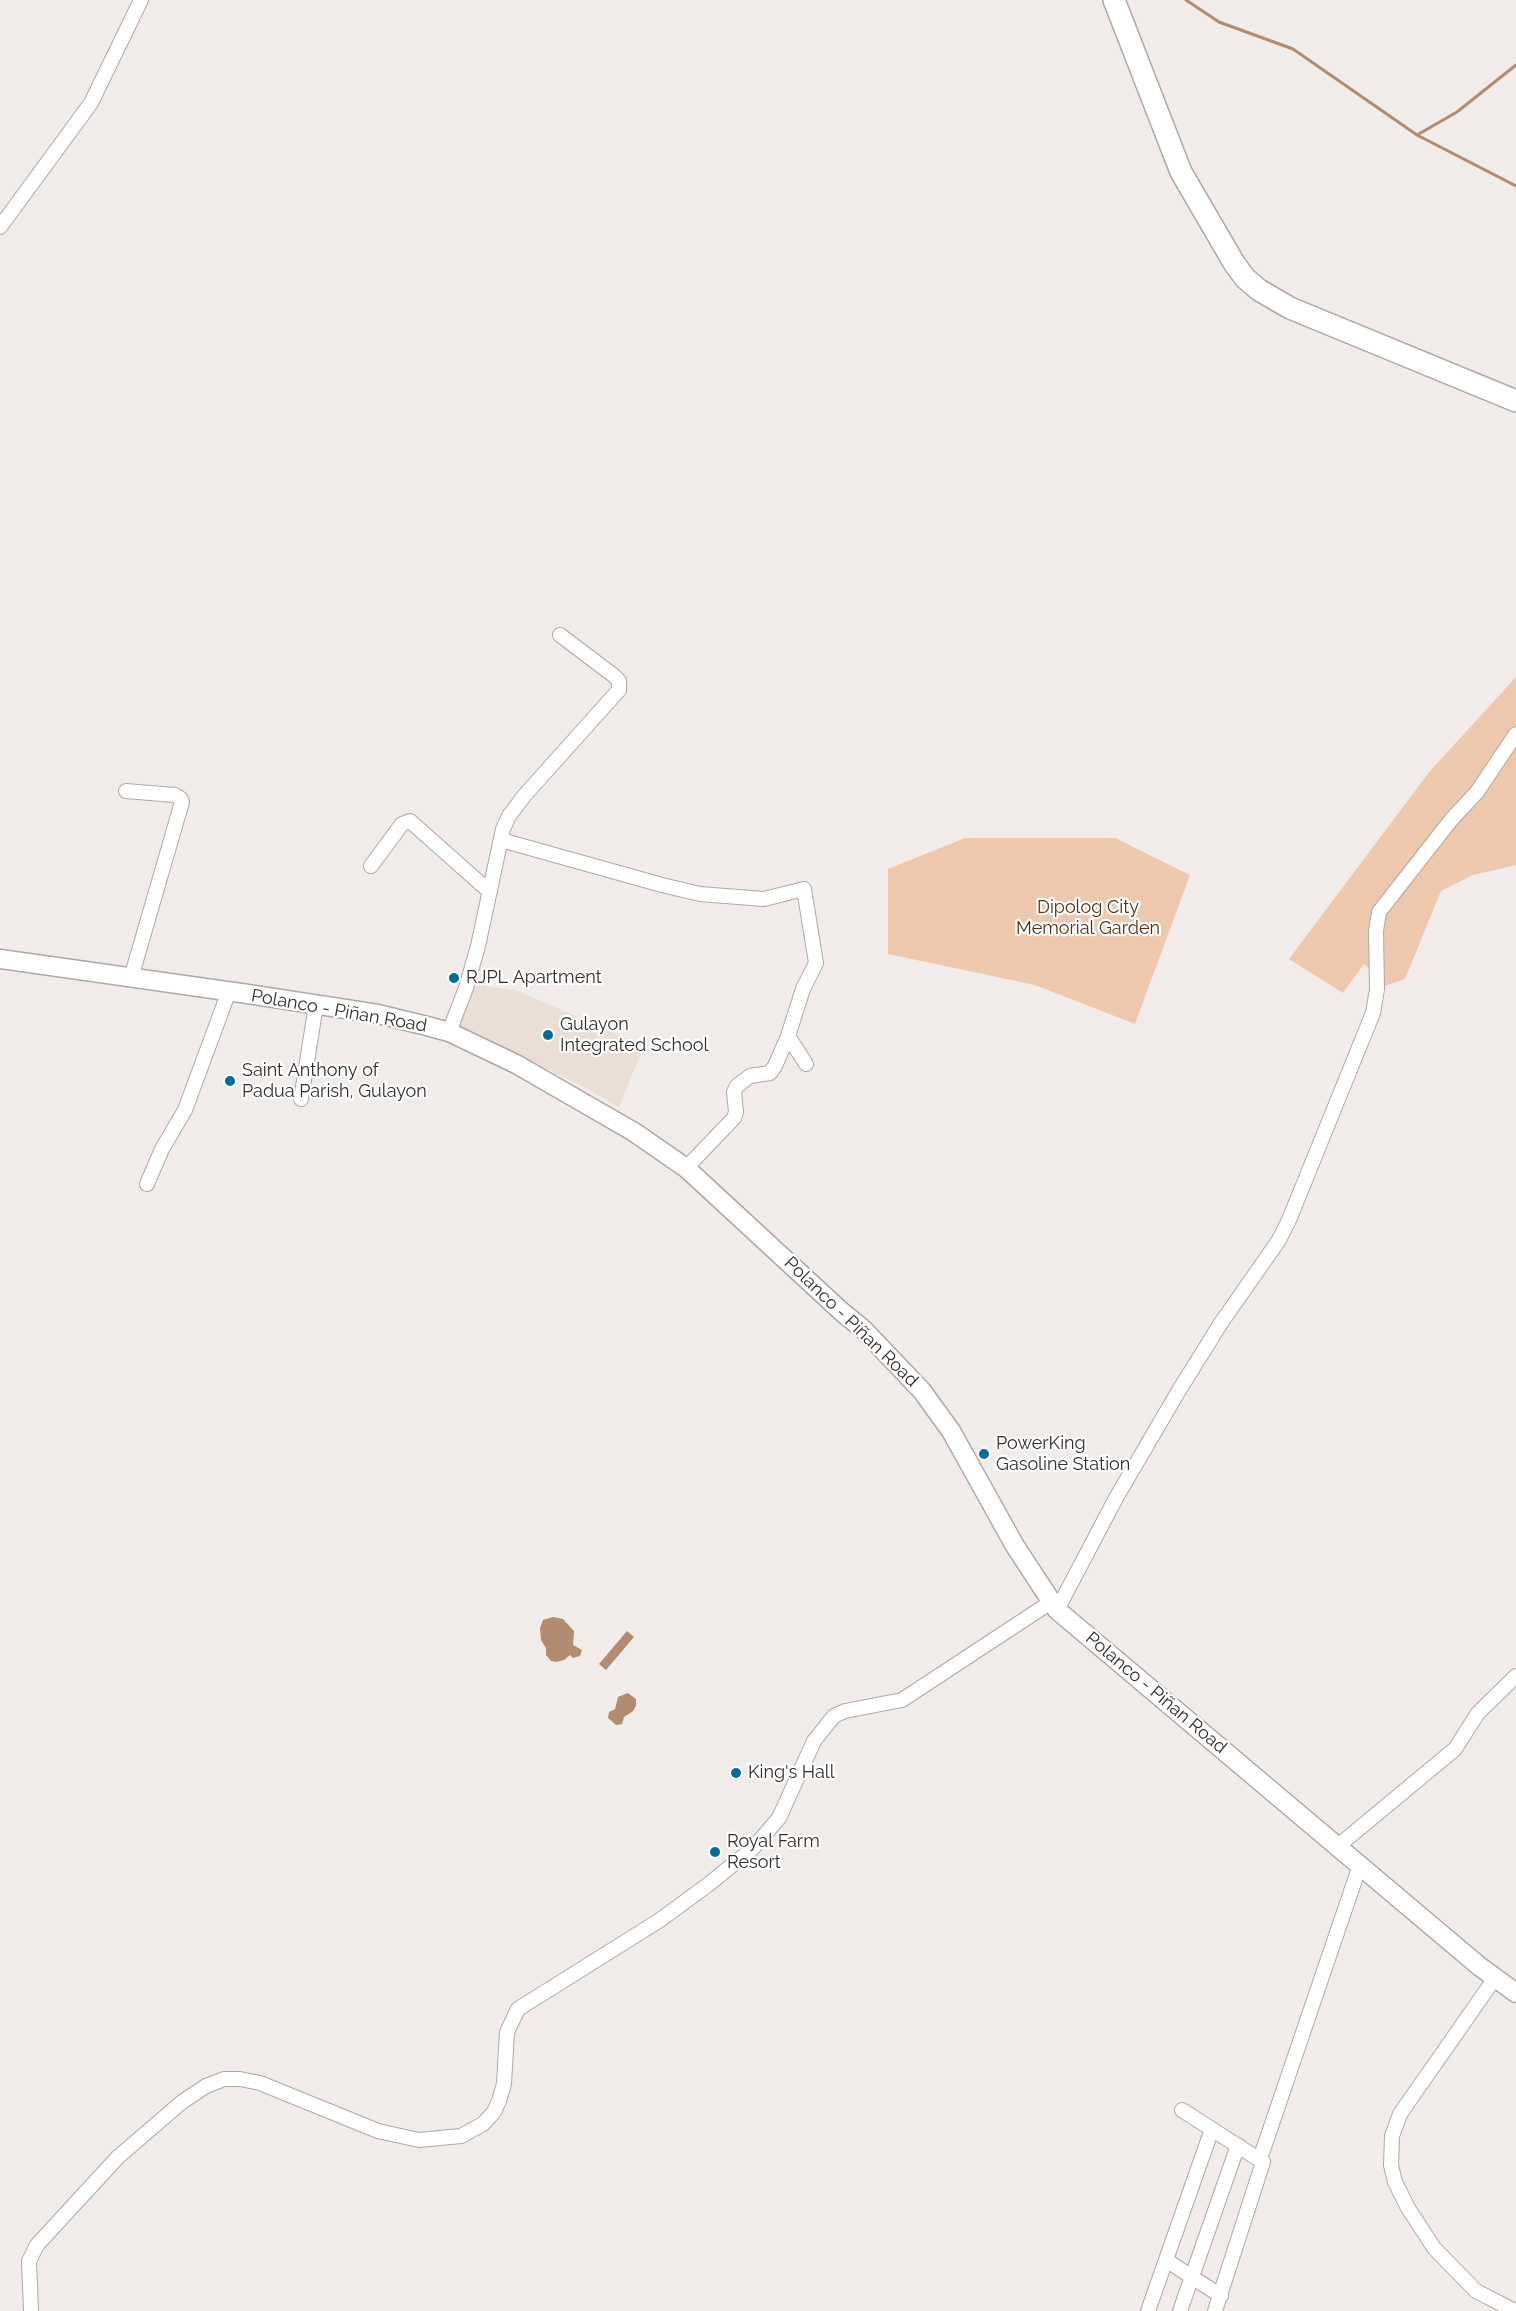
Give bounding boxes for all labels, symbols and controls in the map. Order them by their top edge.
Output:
park label: Dipolog City Memorial Garden [1016,897,1160,940]
place label: RJPL Apartment [466,967,602,989]
marker: RJPL Apartment [447,971,461,985]
street label: Polanco - Piñan Road [250,985,428,1037]
place label: Gulayon Integrated School [560,1014,708,1056]
marker: Gulayon Integrated School [541,1028,555,1042]
place label: Saint Anthony of Padua Parish, Gulayon [242,1060,427,1102]
marker: Saint Anthony of Padua Parish, Gulayon [223,1074,237,1088]
street label: Polanco - Piñan Road [780,1252,922,1392]
place label: PowerKing Gasoline Station [996,1433,1130,1476]
marker: PowerKing Gasoline Station [977,1447,991,1461]
street label: Polanco - Piñan Road [1081,1628,1231,1758]
place label: King's Hall [748,1762,835,1784]
marker: King's Hall [729,1766,743,1780]
place label: Royal Farm Resort [727,1831,820,1874]
marker: Royal Farm Resort [708,1845,722,1859]

